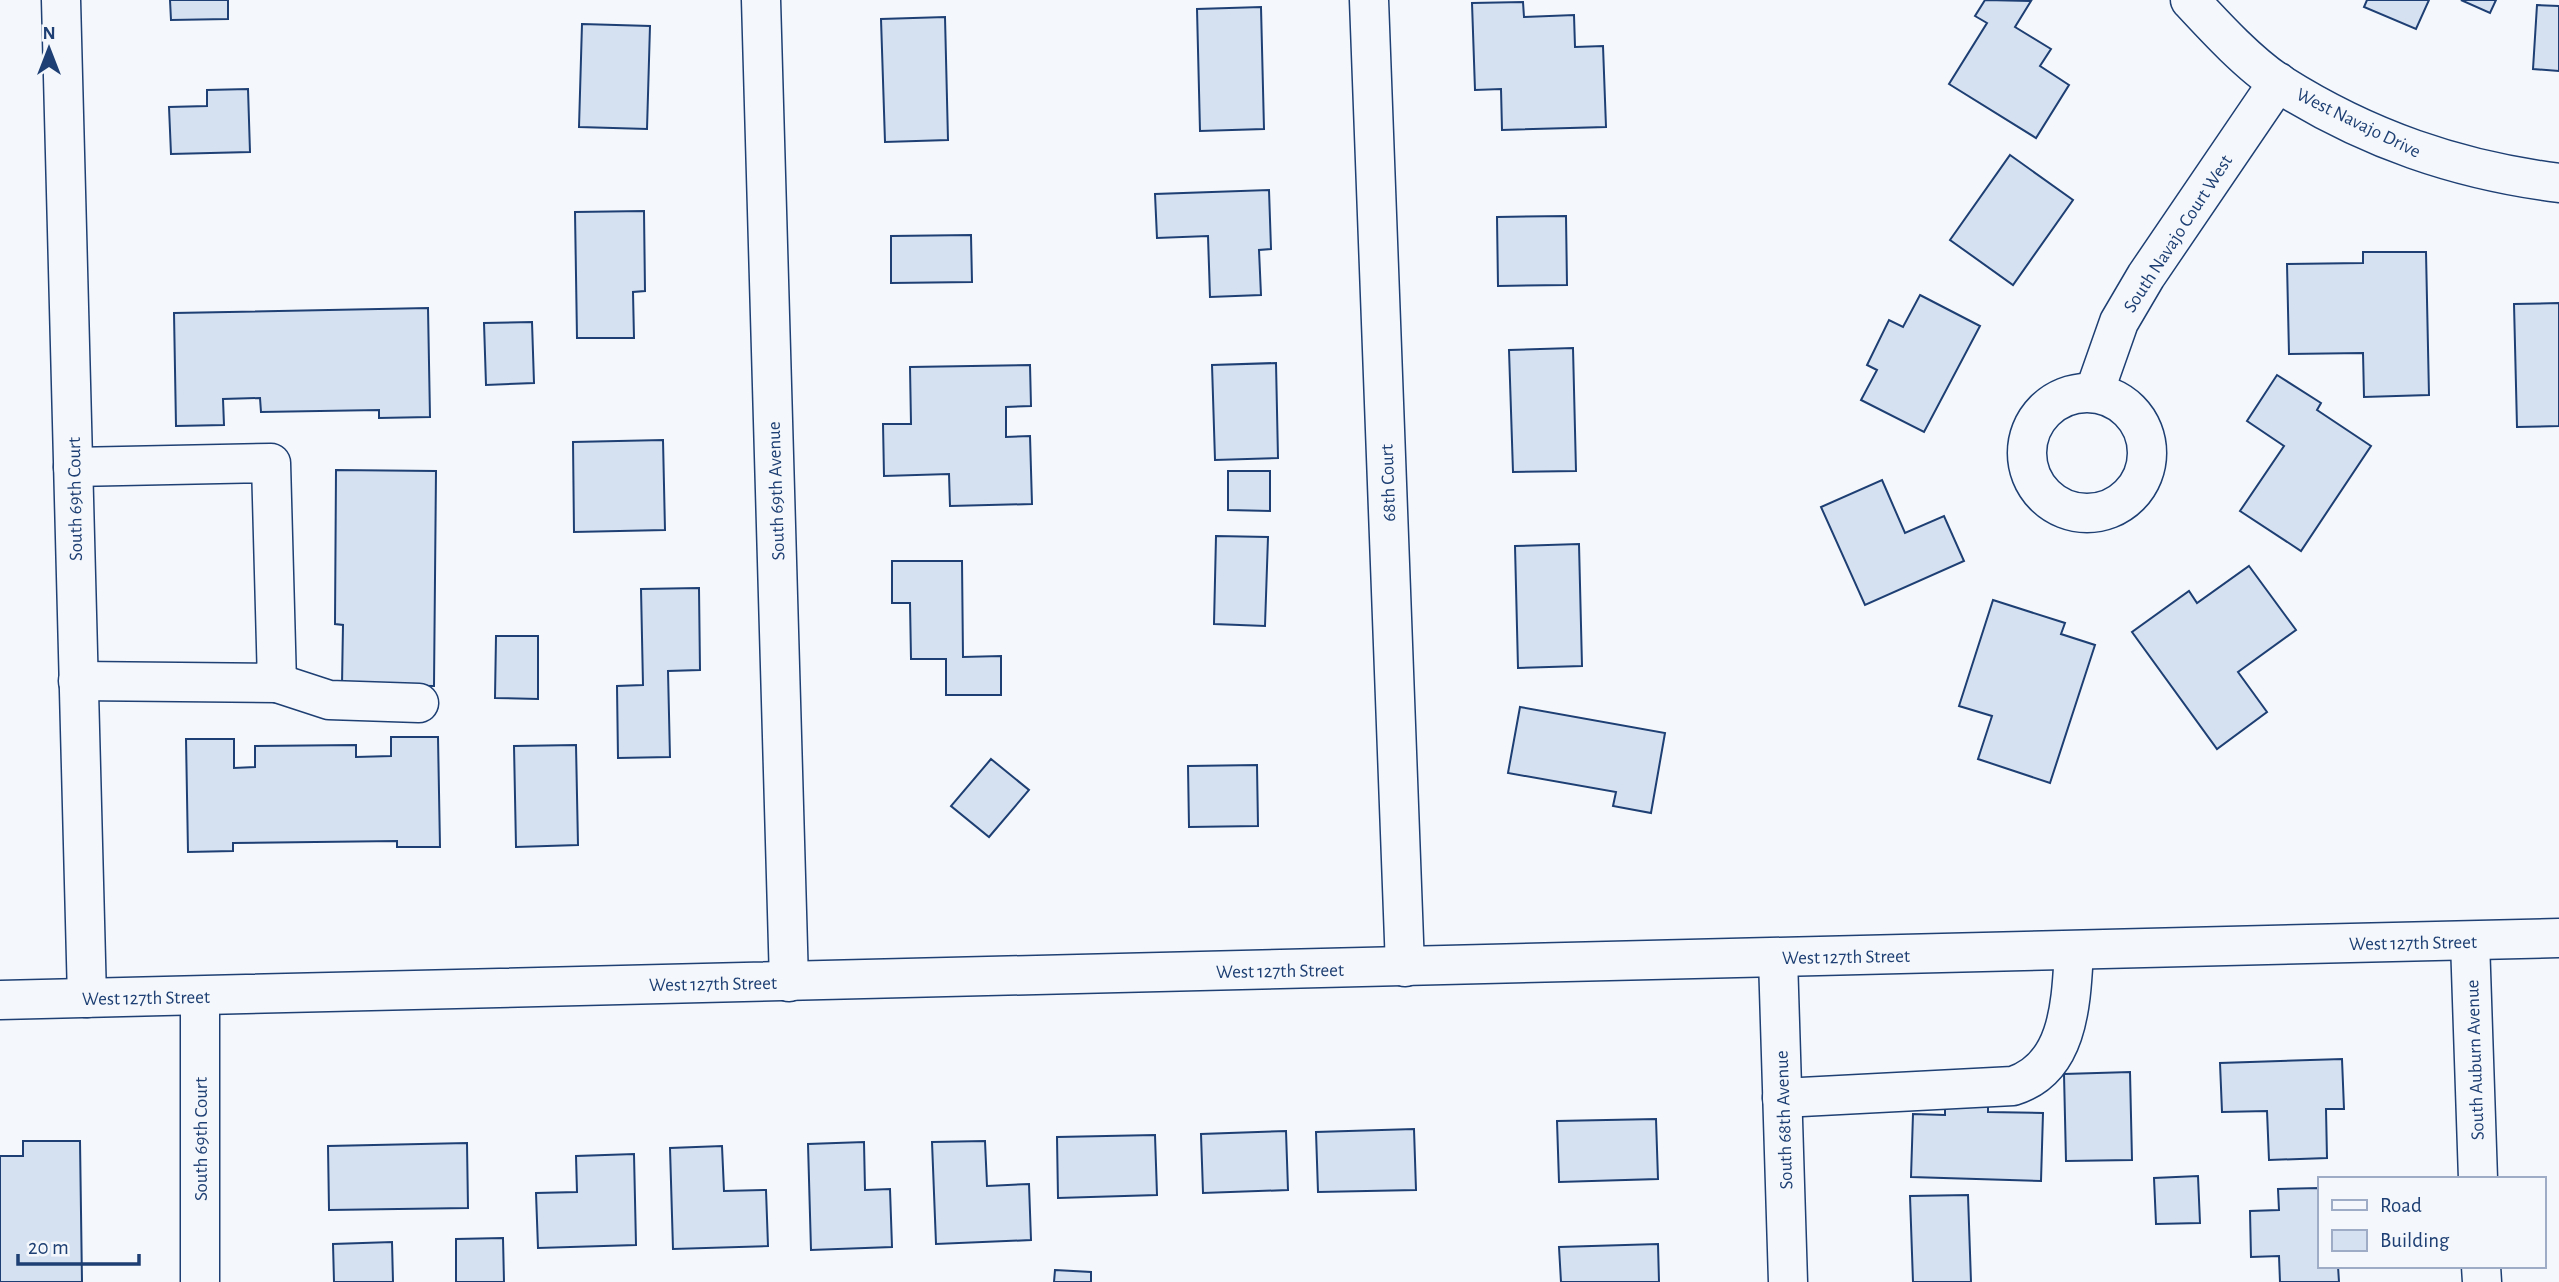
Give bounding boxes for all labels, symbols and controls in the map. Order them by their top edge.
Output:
north arrow [14,14,84,84]
text: N [42,24,56,43]
street label: West Navajo Drive [2293,85,2424,162]
street label: South Navajo Court West [2120,152,2236,316]
street label: South 69th Avenue [765,421,788,561]
street label: South 69th Court [65,437,86,561]
street label: 68th Court [1378,444,1399,522]
street label: West 127th Street [2349,933,2477,954]
street label: West 127th Street [1782,947,1910,968]
street label: West 127th Street [1216,961,1344,982]
street label: West 127th Street [649,974,777,995]
street label: South Auburn Avenue [2463,979,2488,1141]
street label: West 127th Street [82,988,210,1009]
street label: South 68th Avenue [1773,1050,1796,1190]
street label: South 69th Court [192,1077,211,1201]
legend [2318,1177,2545,1268]
text: Road [2380,1195,2422,1216]
scale bar [18,1222,138,1266]
text: Building [2380,1230,2450,1251]
text: 20 m [28,1237,69,1258]

